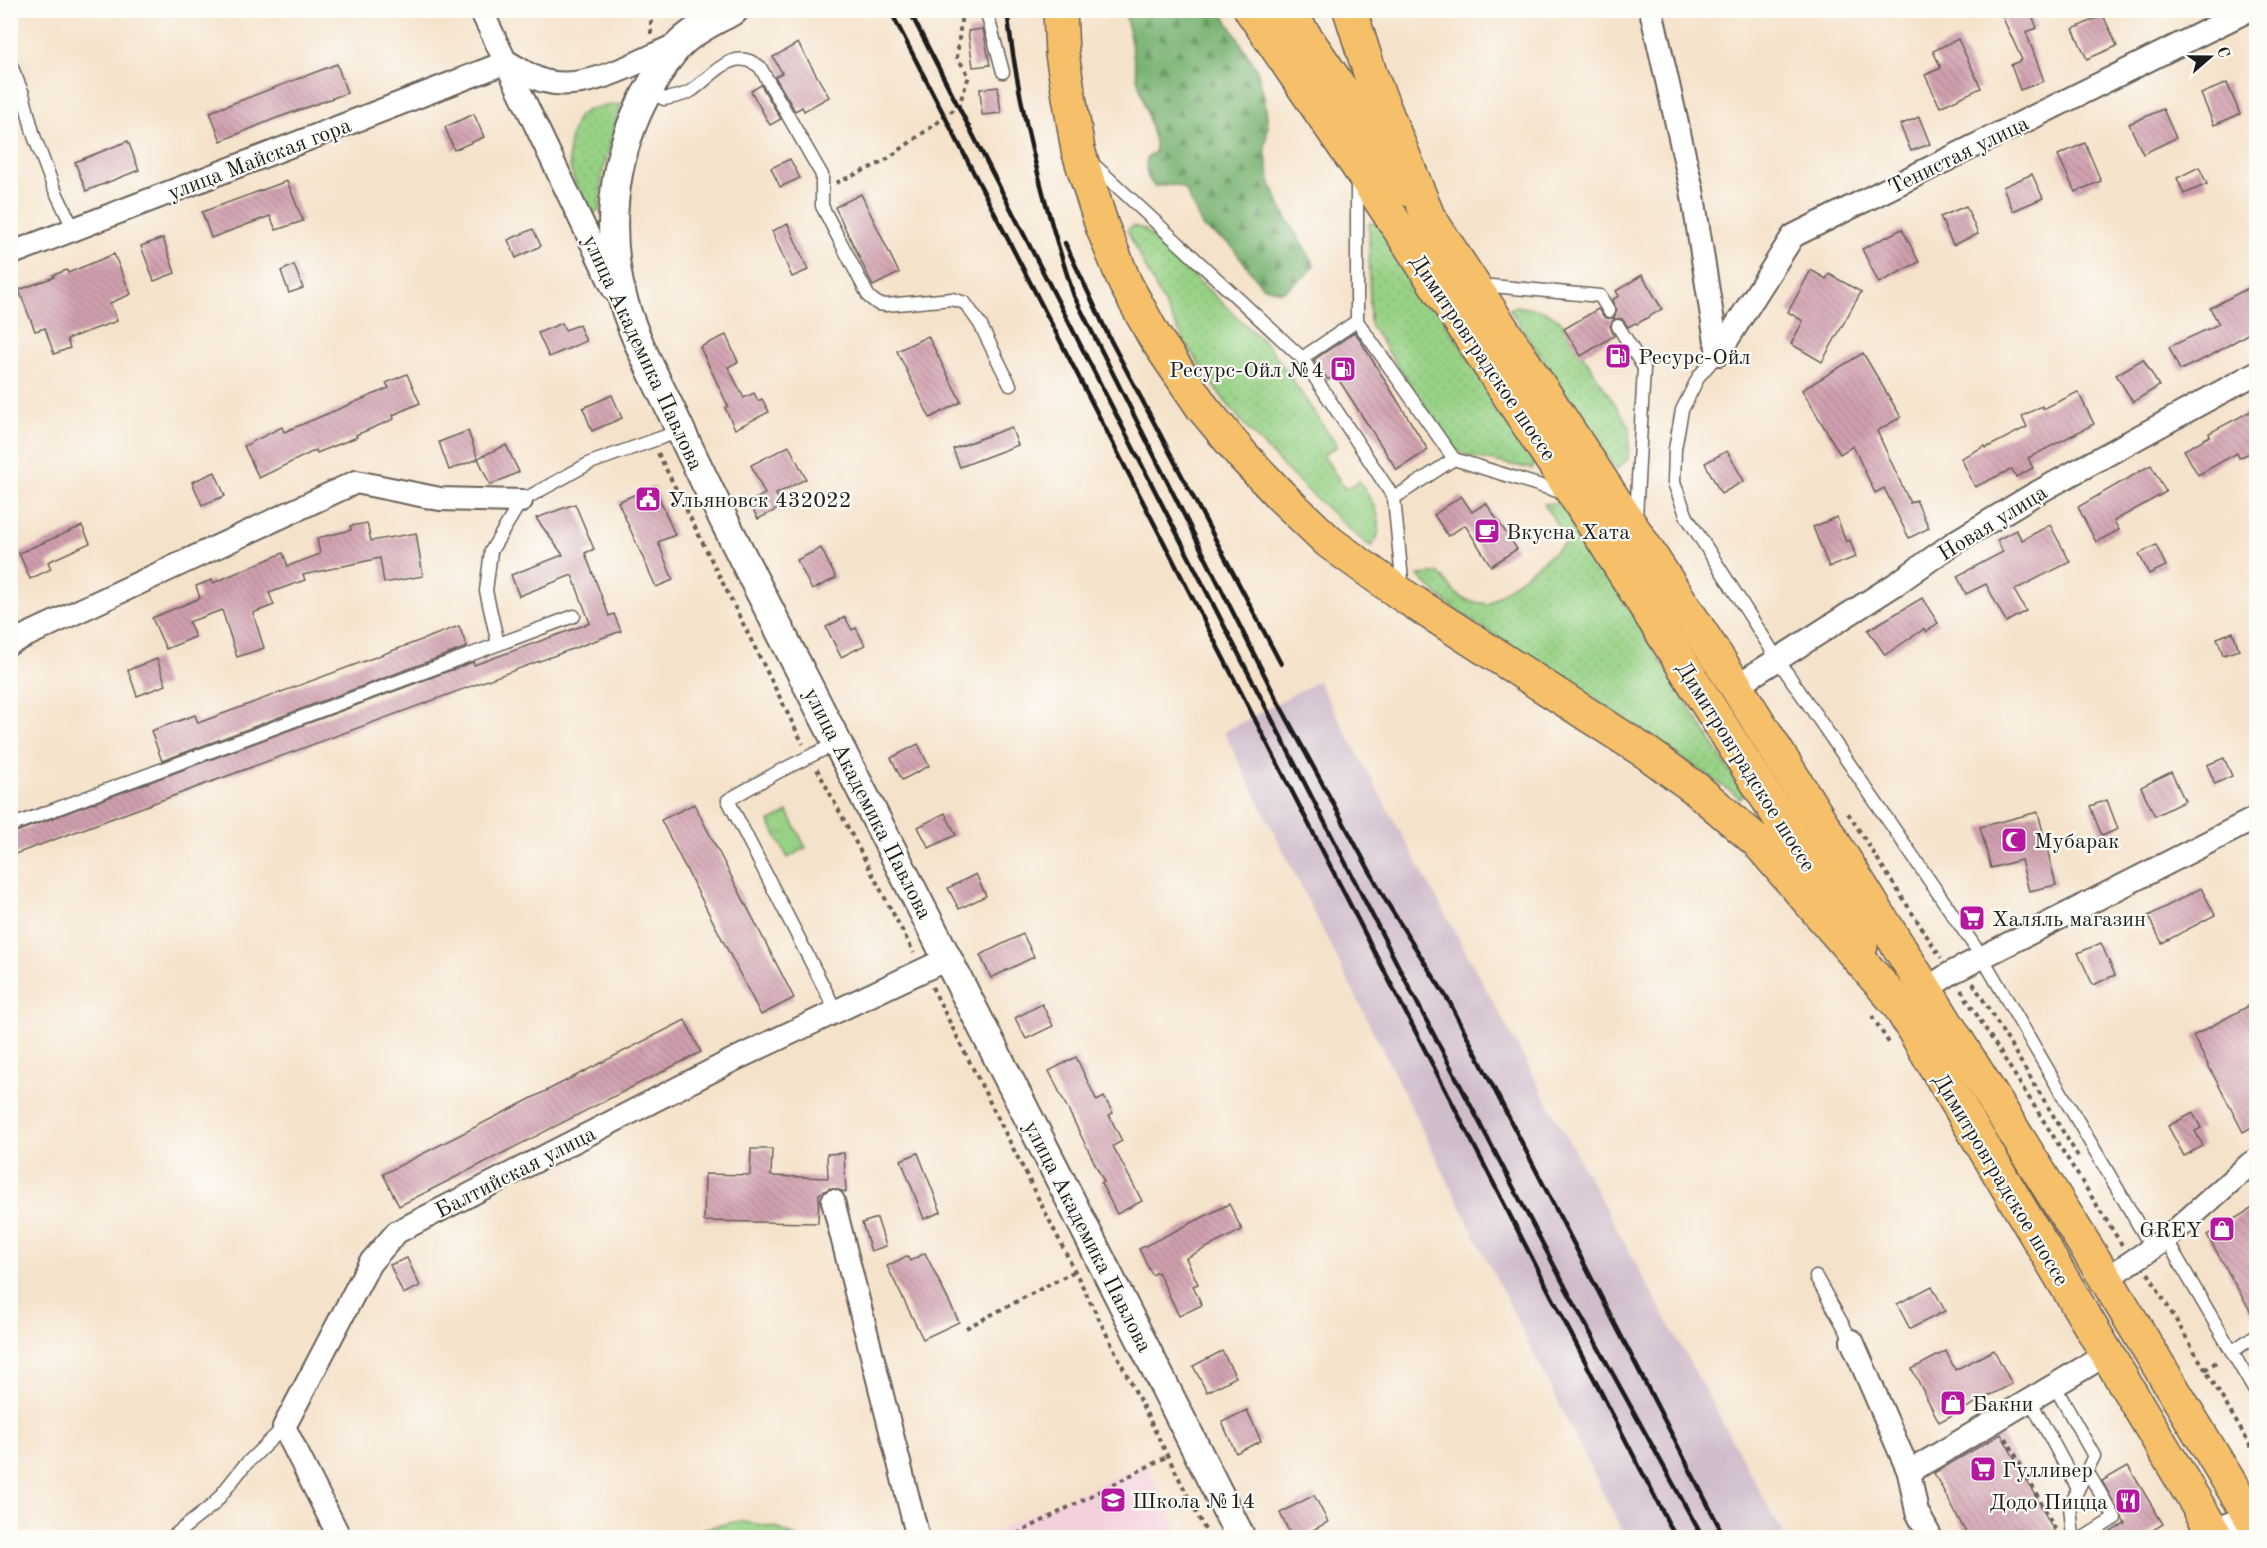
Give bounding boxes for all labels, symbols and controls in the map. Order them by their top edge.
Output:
north arrow [2180,27,2240,87]
text: С [2213,45,2232,60]
street label: Тенистая улица [1885,112,2033,199]
street label: улица Майская гора [165,115,354,205]
street label: улица Академика Павлова [578,232,706,474]
street label: Димитровградское шоссе [1405,251,1559,465]
fuel station icon: Ресурс-Ойл [1603,341,1633,371]
place label: Ресурс-Ойл [1638,347,1751,369]
fuel station icon: Ресурс-Ойл №4 [1328,354,1358,384]
place label: Ресурс-Ойл №4 [1169,360,1324,382]
street label: Новая улица [1935,482,2051,566]
public building icon: Ульяновск 432022 [633,484,663,514]
place label: Ульяновск 432022 [668,490,851,512]
cafe icon: Вкусна Хата [1472,516,1502,546]
place label: Вкусна Хата [1506,522,1630,544]
street label: Димитровградское шоссе [1672,658,1819,876]
street label: улица Академика Павлова [799,684,935,923]
mosque icon: Мубарак [1999,825,2029,855]
place label: Мубарак [2034,831,2119,853]
supermarket icon: Халяль магазин [1957,903,1987,933]
place label: Халяль магазин [1992,909,2146,931]
street label: Димитровградское шоссе [1928,1070,2072,1290]
street label: улица Академика Павлова [1019,1117,1155,1356]
street label: Балтийская улица [432,1123,600,1223]
shop icon: GREY [2207,1214,2237,1244]
place label: GREY [2139,1220,2202,1242]
shop icon: Бакни [1938,1388,1968,1418]
place label: Бакни [1972,1394,2033,1416]
supermarket icon: Гулливер [1968,1454,1998,1484]
place label: Гулливер [2002,1460,2093,1482]
school or university icon: Школа №14 [1098,1485,1128,1515]
restaurant icon: Додо Пицца [2113,1486,2143,1516]
place label: Школа №14 [1132,1491,1255,1513]
place label: Додо Пицца [1989,1492,2108,1514]

